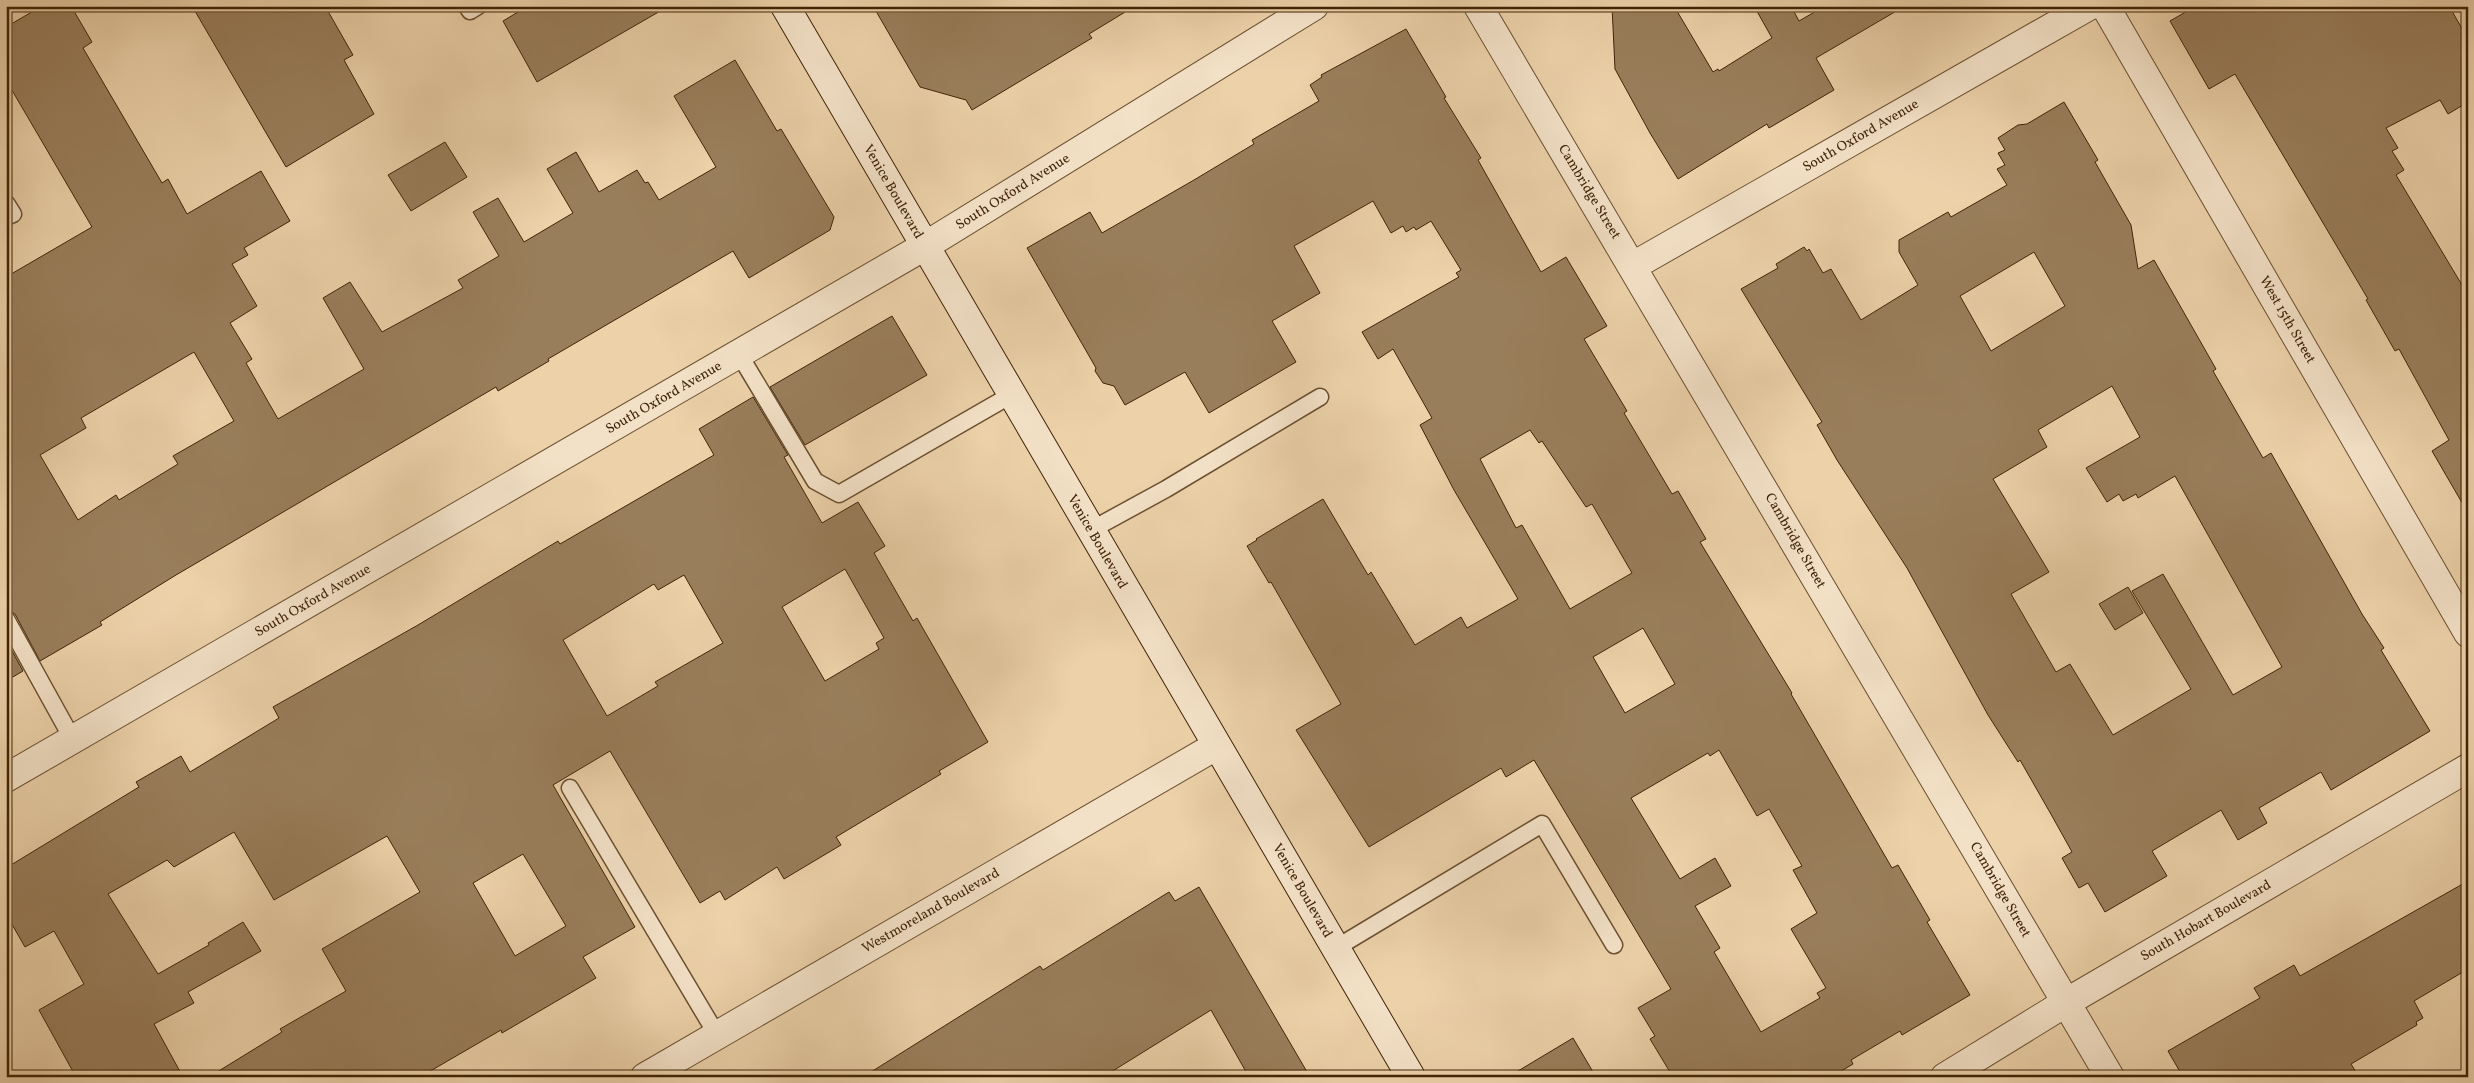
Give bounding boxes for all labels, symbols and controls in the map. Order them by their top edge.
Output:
street label: South Oxford Avenue [1799,95,1923,177]
street label: Venice Boulevard [858,141,928,243]
street label: Cambridge Street [1553,141,1625,243]
street label: South Oxford Avenue [952,149,1074,235]
street label: West 15th Street [2254,273,2320,367]
street label: South Oxford Avenue [602,357,726,439]
street label: Cambridge Street [1760,490,1830,592]
street label: Venice Boulevard [1062,491,1132,593]
street label: South Oxford Avenue [251,560,375,642]
street label: Cambridge Street [1965,839,2035,941]
street label: Venice Boulevard [1267,840,1337,942]
street label: Westmoreland Boulevard [859,864,1003,958]
street label: South Hobart Boulevard [2137,876,2275,966]

